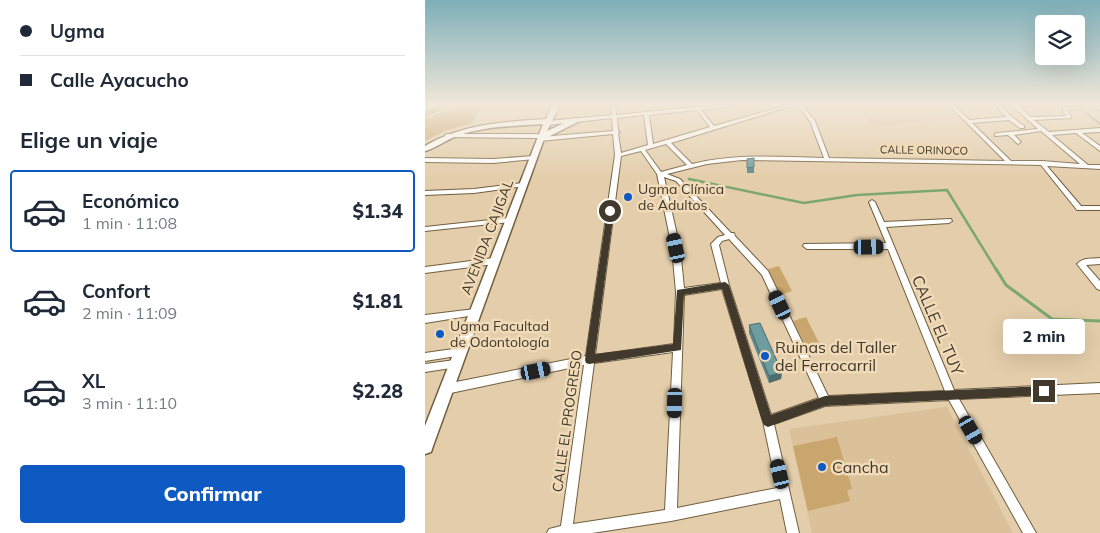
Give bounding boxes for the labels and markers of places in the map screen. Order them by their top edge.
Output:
place label: Ugma Clínica de Adultos [638,180,724,214]
marker: Ugma Clínica de Adultos [622,191,634,203]
place label: Ugma Facultad de Odontología [450,317,549,351]
marker: Ugma Facultad de Odontología [434,328,446,340]
place label: Ruinas del Taller del Ferrocarril [775,337,897,375]
marker: Ruinas del Taller del Ferrocarril [759,350,771,362]
place label: Cancha [832,457,889,477]
marker: Cancha [816,461,828,473]

